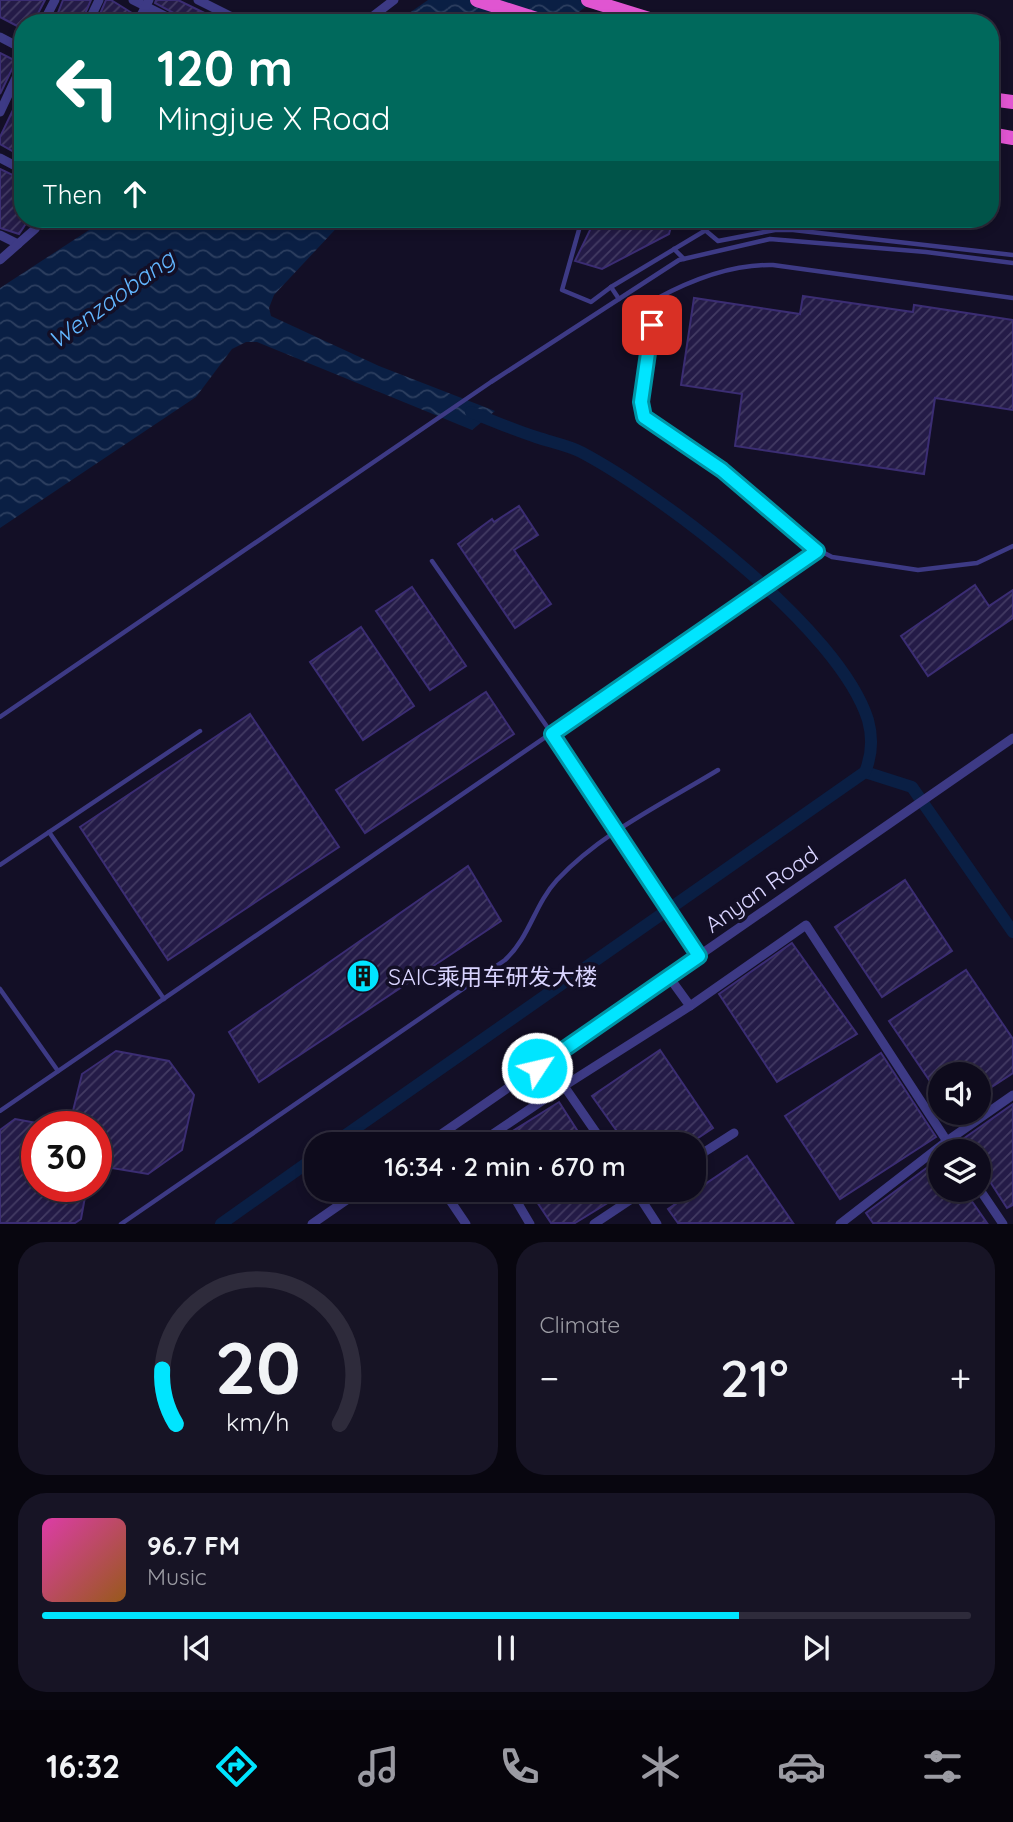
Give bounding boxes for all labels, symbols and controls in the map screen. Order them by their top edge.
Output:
text: 120 m [157,37,293,98]
icon: left [42,42,133,133]
text: Mingjue X Road [157,98,390,138]
icon: ahead [116,175,154,213]
text: Then [42,178,102,211]
water label: Wenzaobang [42,242,182,355]
pin [622,295,682,355]
icon: arrive [633,306,671,344]
street label: Anyan Road [699,839,823,939]
building icon: SAIC乘用车研发大楼 [344,957,382,995]
place label: SAIC乘用车研发大楼 [388,962,598,991]
position arrow [500,1031,574,1105]
map controls [928,1062,991,1202]
button: sound [928,1062,991,1125]
speed limit sign: 30 [21,1111,112,1202]
button: layers [928,1139,991,1202]
text: 16:34 · 2 min · 670 m [384,1150,626,1183]
text: Climate [540,1310,620,1339]
text: 20 [215,1322,301,1413]
text: 21° [720,1345,789,1410]
text: − [540,1354,559,1402]
text: + [950,1354,971,1402]
text: km/h [226,1406,289,1437]
text: 96.7 FM [147,1529,240,1562]
text: Music [147,1562,207,1591]
icon: previous [178,1629,216,1667]
icon: pause [487,1629,525,1667]
icon: next [797,1629,835,1667]
icon: directions [212,1742,261,1791]
icon: music [354,1742,403,1791]
icon: phone [495,1742,544,1791]
icon: climate [636,1742,685,1791]
icon: car [777,1742,826,1791]
icon: filters [918,1742,967,1791]
text: 16:32 [46,1746,120,1786]

